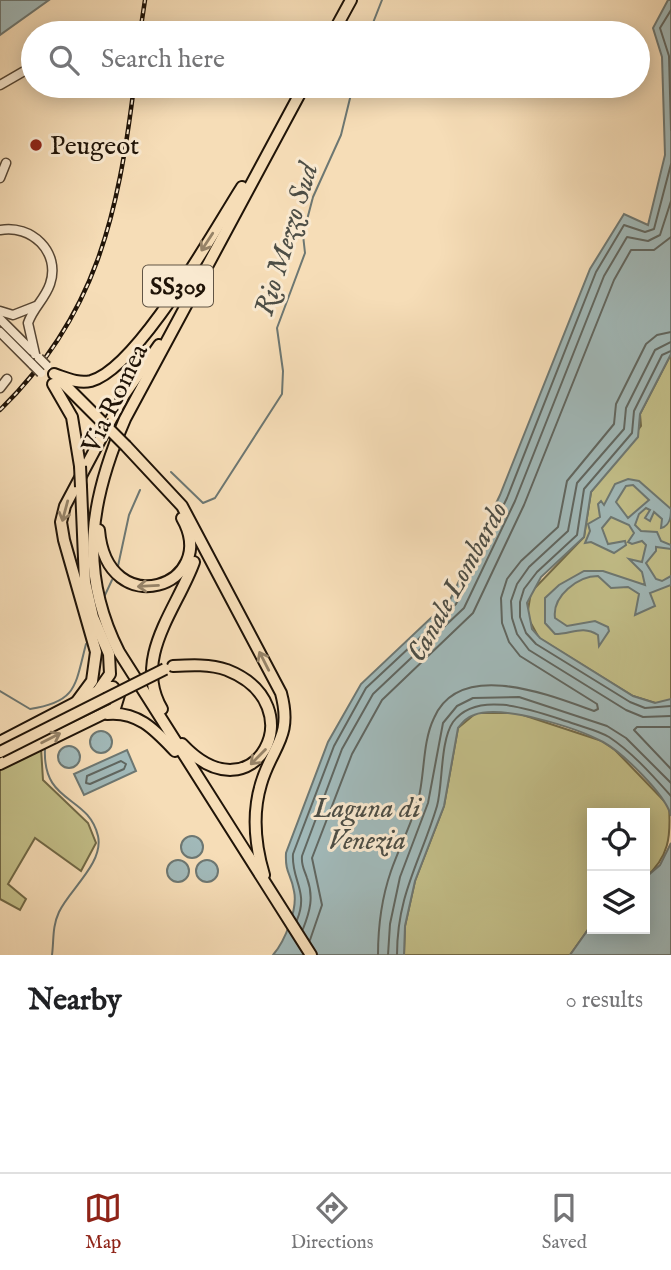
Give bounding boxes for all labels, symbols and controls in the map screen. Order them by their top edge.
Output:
search box [21,21,650,98]
icon: search [45,41,83,79]
text: Search here [101,43,225,76]
place label: Peugeot [50,130,139,163]
marker: Peugeot [28,137,44,153]
water label: Rio Mezzo Sud [248,157,328,320]
one-way arrow [199,232,214,251]
road number: SS309 [143,265,213,306]
street label: Via Romea [74,338,156,460]
water label: Canale Lombardo [400,496,516,668]
one-way arrow [58,500,71,522]
one-way arrow [137,579,160,592]
one-way arrow [257,651,271,672]
one-way arrow [40,731,61,745]
one-way arrow [250,748,267,765]
water label: Laguna di Venezia [312,792,422,859]
map controls [587,808,650,934]
button: locate [587,808,650,871]
button: layers [587,871,650,934]
text: Nearby [28,982,121,1020]
text: 0 results [565,986,643,1015]
tab: Map [84,1189,122,1255]
tab: Directions [291,1189,373,1255]
tab: Saved [542,1189,587,1255]

